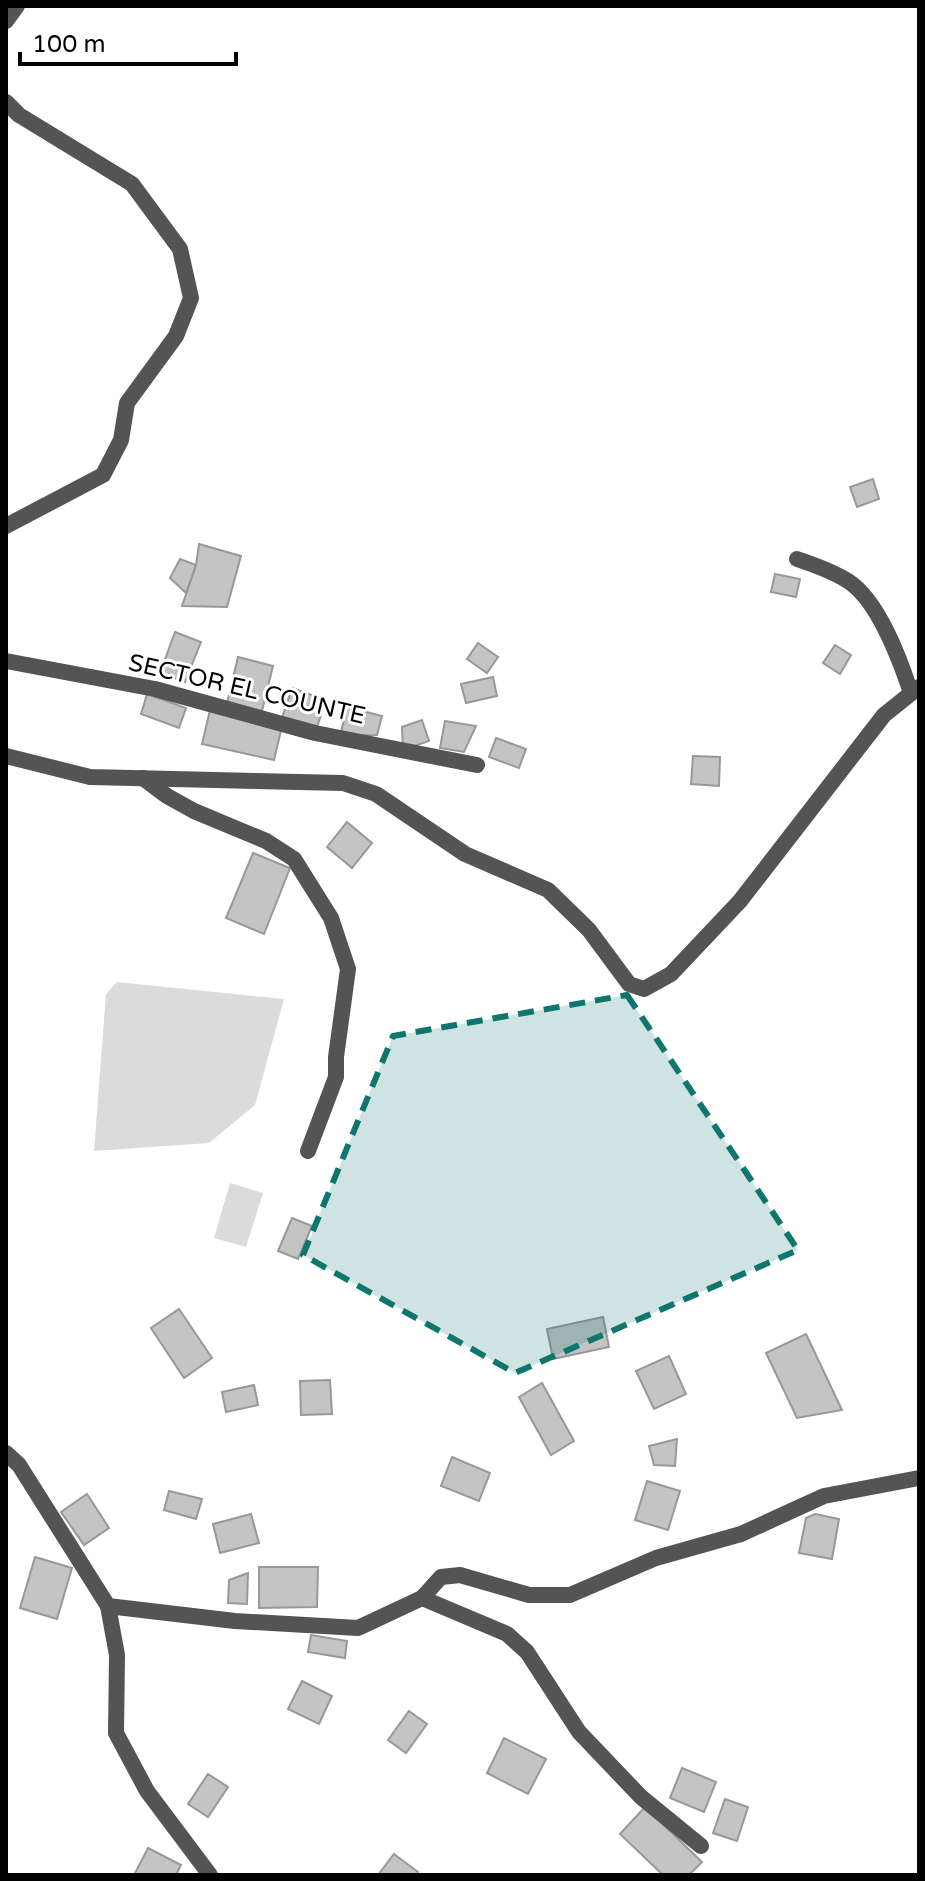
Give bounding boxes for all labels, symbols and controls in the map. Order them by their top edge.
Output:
scale bar [20,16,236,66]
text: 100 m [32,30,106,59]
street label: SECTOR EL COUNTE [126,648,368,731]

